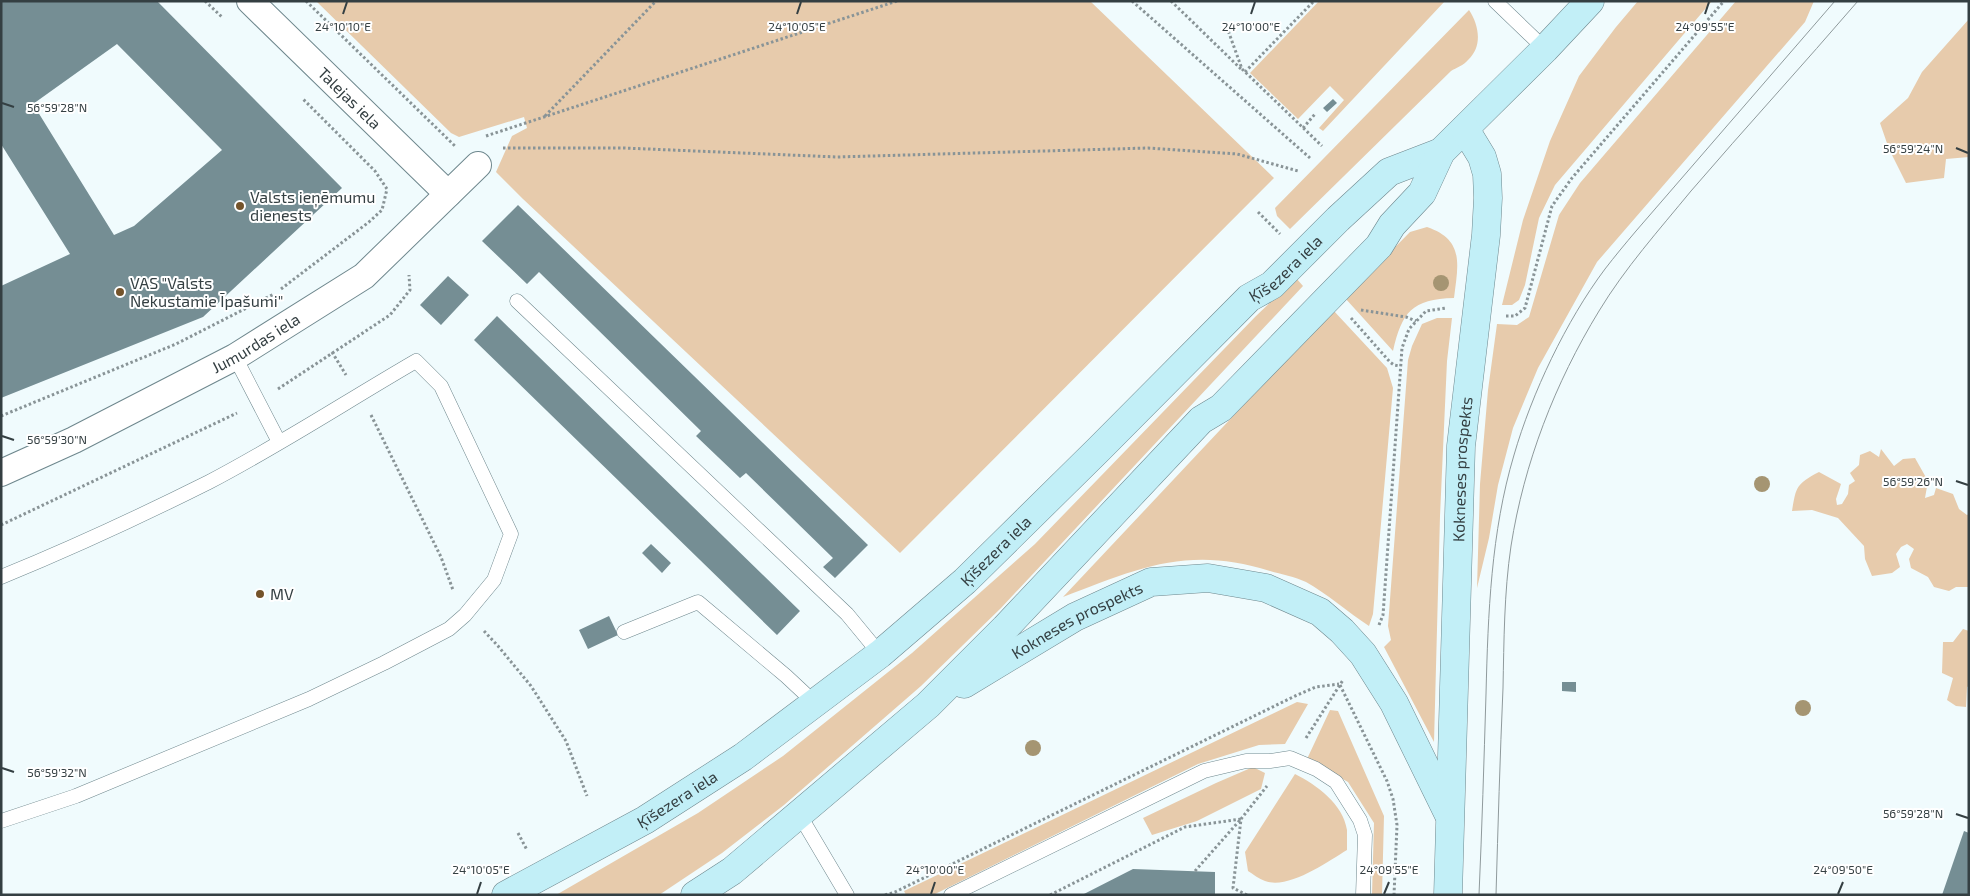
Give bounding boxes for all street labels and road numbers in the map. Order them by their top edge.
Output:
street label: Talejas iela [314,63,385,133]
street label: Ķīšezera iela [1245,231,1326,307]
street label: Jumurdas iela [208,309,303,377]
street label: Kokneses prospekts [1448,395,1476,542]
street label: Ķīšezera iela [956,511,1035,591]
street label: Kokneses prospekts [1008,577,1145,662]
street label: Ķīšezera iela [633,766,721,833]

